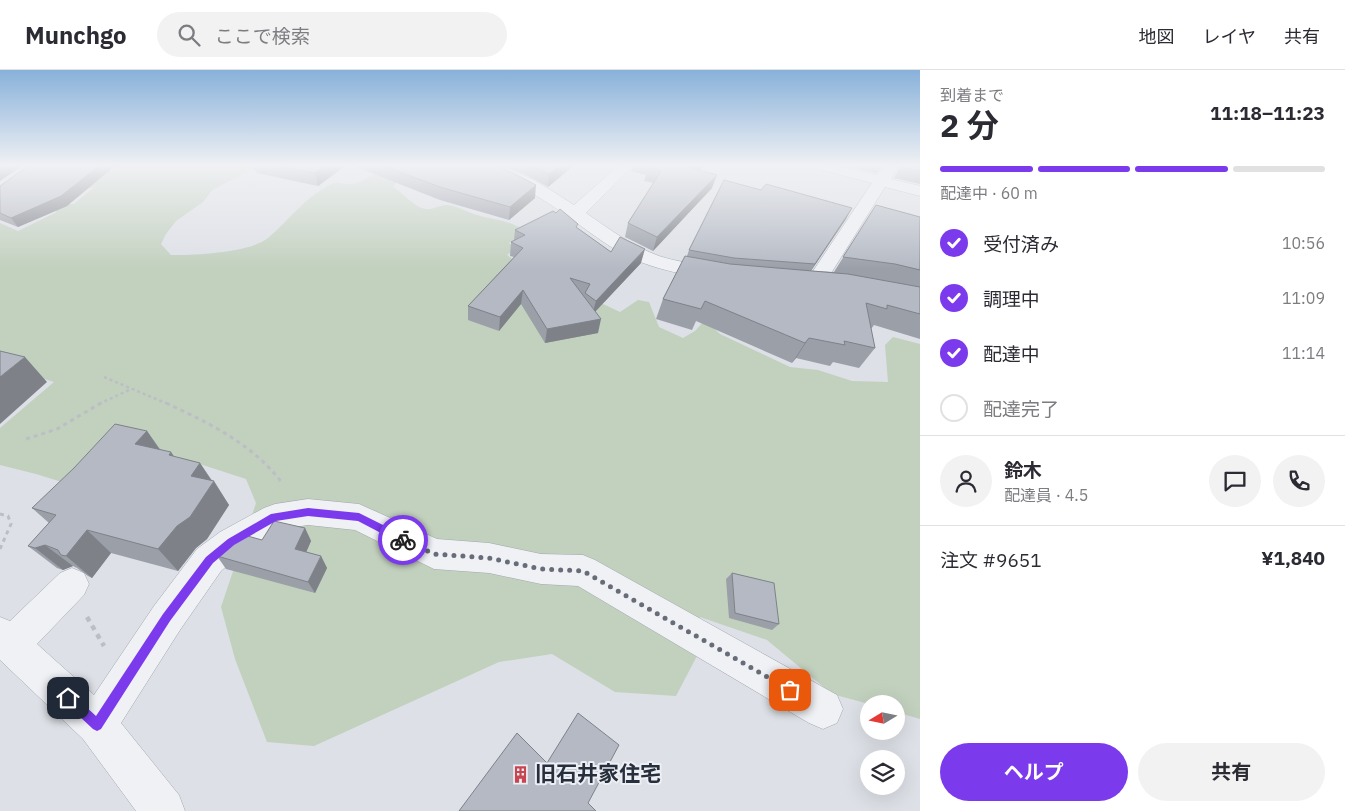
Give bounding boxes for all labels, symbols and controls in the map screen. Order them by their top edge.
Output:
search box [157,12,507,57]
text: Munchgo [25,19,127,51]
icon: search [175,21,203,49]
text: ここで検索 [215,24,310,48]
text: 地図 [1139,25,1175,48]
text: レイヤ [1203,25,1256,48]
text: 共有 [1284,25,1320,48]
text: 到着まで [940,85,1004,105]
text: 11:18–11:23 [1210,101,1325,125]
text: 2 分 [940,104,999,146]
text: 配達中 · 60 m [940,183,1038,203]
icon: check [940,229,968,257]
text: 受付済み [983,232,1059,256]
text: 10:56 [1282,233,1325,253]
icon: check [940,284,968,312]
text: 調理中 [983,287,1040,311]
text: 11:09 [1282,288,1325,308]
icon: check [940,339,968,367]
text: 配達中 [983,342,1040,366]
text: 11:14 [1282,343,1325,363]
text: 配達完了 [983,397,1059,421]
button: person [940,455,992,507]
button: chat [1209,455,1261,507]
button: phone [1273,455,1325,507]
text: 鈴木 [1004,458,1042,482]
text: 配達員 · 4.5 [1004,485,1088,505]
courier [378,515,428,565]
icon: bike [389,526,417,554]
text: ¥1,840 [1261,546,1325,570]
text: 注文 #9651 [940,548,1042,572]
pin [769,669,811,711]
icon: bag [776,676,804,704]
pin [47,677,89,719]
icon: home [54,684,82,712]
north arrow [860,695,905,740]
map controls [860,695,905,795]
button: ヘルプ [940,743,1128,801]
button: 共有 [1138,743,1325,801]
button: layers [860,750,905,795]
place label: 旧石井家住宅 [535,759,661,787]
building icon: 旧石井家住宅 [511,764,531,784]

